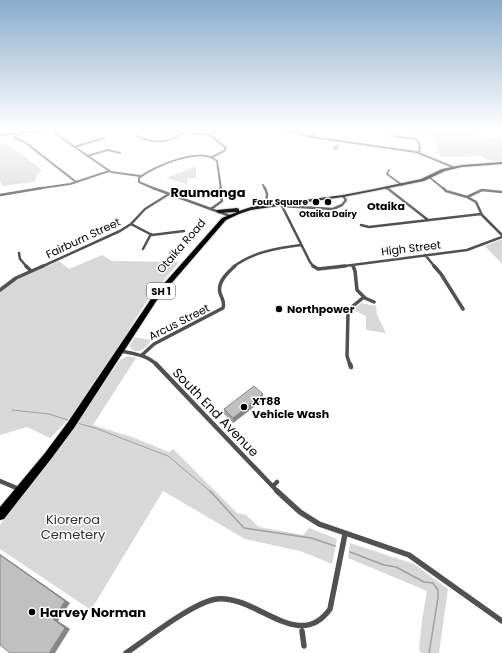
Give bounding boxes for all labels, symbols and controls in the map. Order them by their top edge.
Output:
district label: Raumanga [170,183,246,202]
place label: Four Square [252,196,308,208]
marker: Four Square [311,197,321,207]
marker: Otaika Dairy [323,197,333,207]
district label: Otaika [367,198,405,214]
place label: Otaika Dairy [299,208,357,220]
street label: Fairburn Street [43,214,123,262]
street label: Otaika Road [153,215,209,277]
street label: High Street [380,236,442,260]
road number: SH 1 [147,283,175,299]
street label: Arcus Street [146,300,212,344]
place label: Northpower [287,301,355,317]
marker: Northpower [274,304,284,314]
street label: South End Avenue [168,364,263,461]
place label: XT88 Vehicle Wash [252,393,329,422]
marker: XT88 Vehicle Wash [239,402,249,412]
park label: Kioreroa Cemetery [41,510,106,544]
place label: Harvey Norman [40,603,146,622]
marker: Harvey Norman [27,607,37,617]

